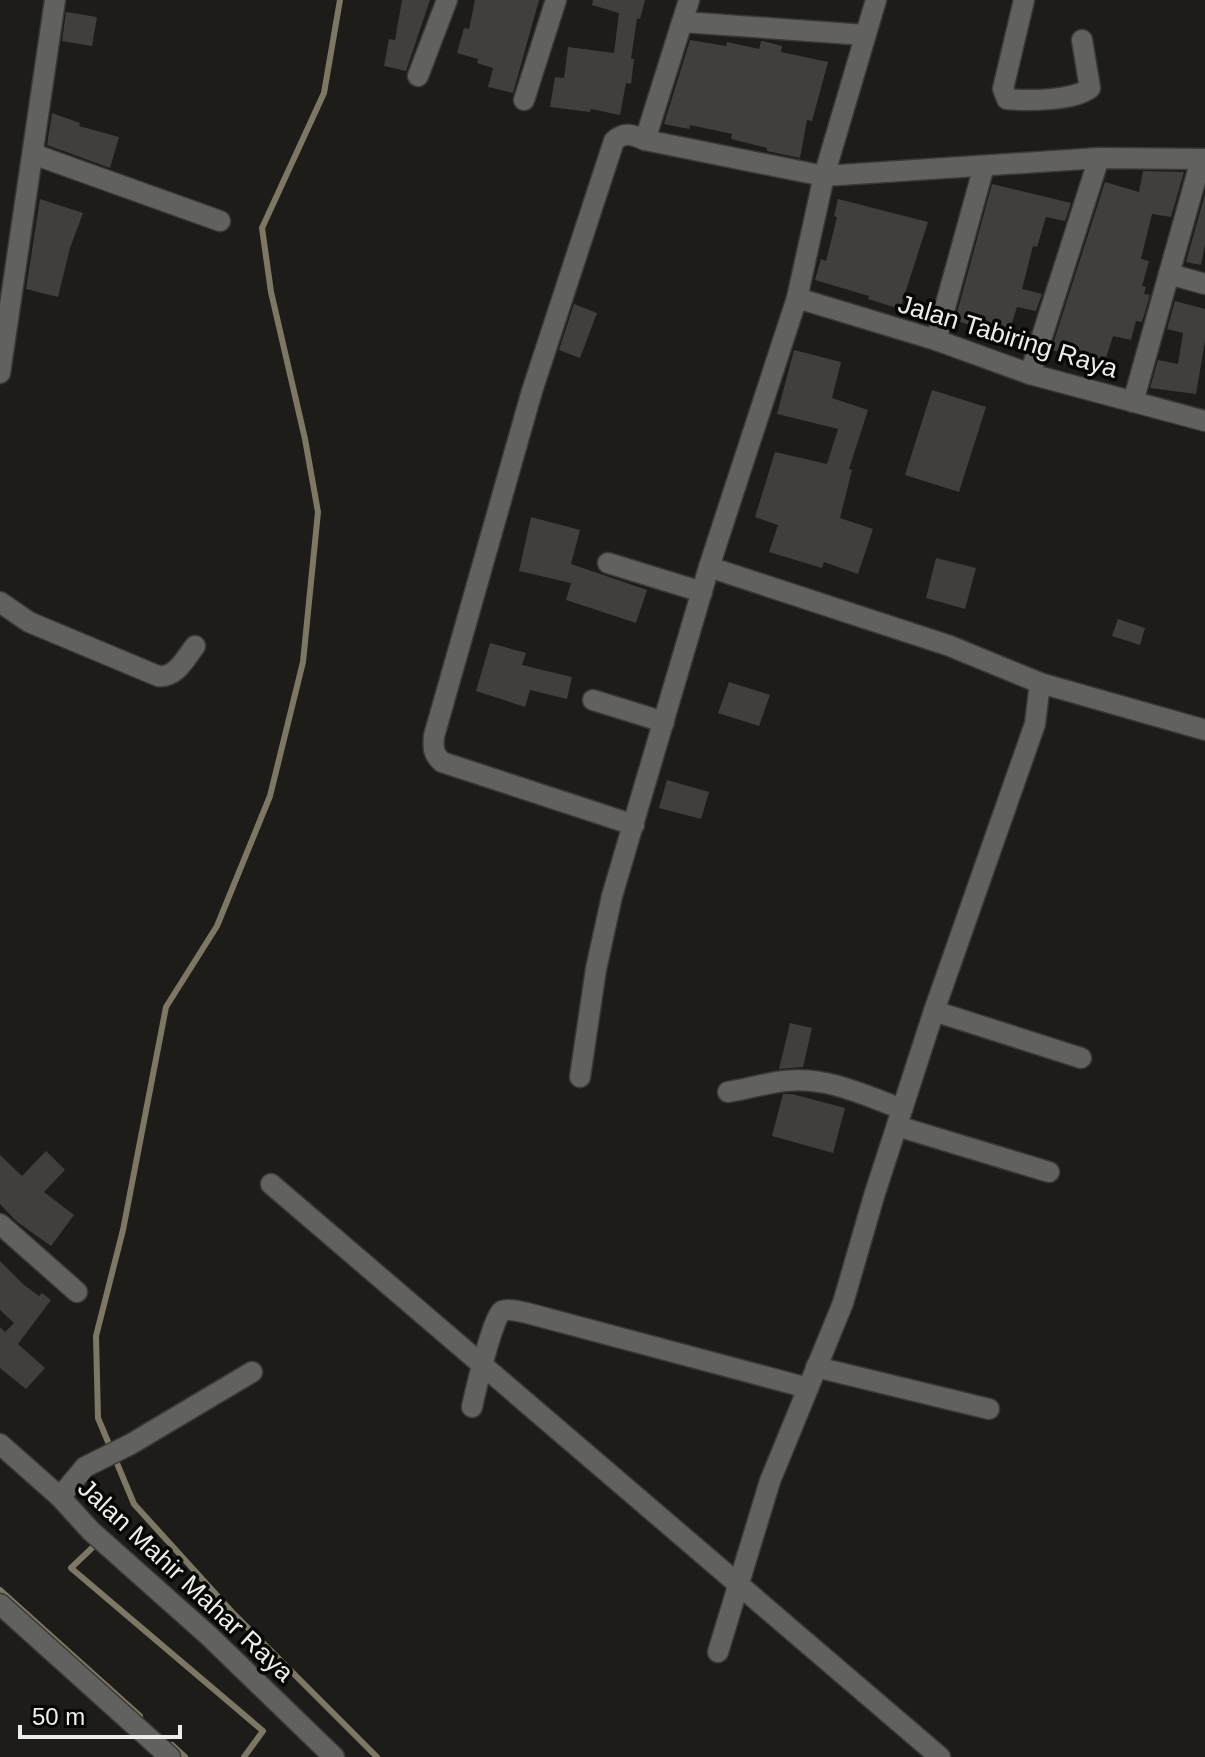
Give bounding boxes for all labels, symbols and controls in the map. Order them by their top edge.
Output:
street label: Jalan Tabiring Raya [895,288,1122,384]
street label: Jalan Mahir Mahar Raya [72,1472,300,1688]
scale bar [20,1689,180,1739]
text: 50 m [32,1703,85,1730]

